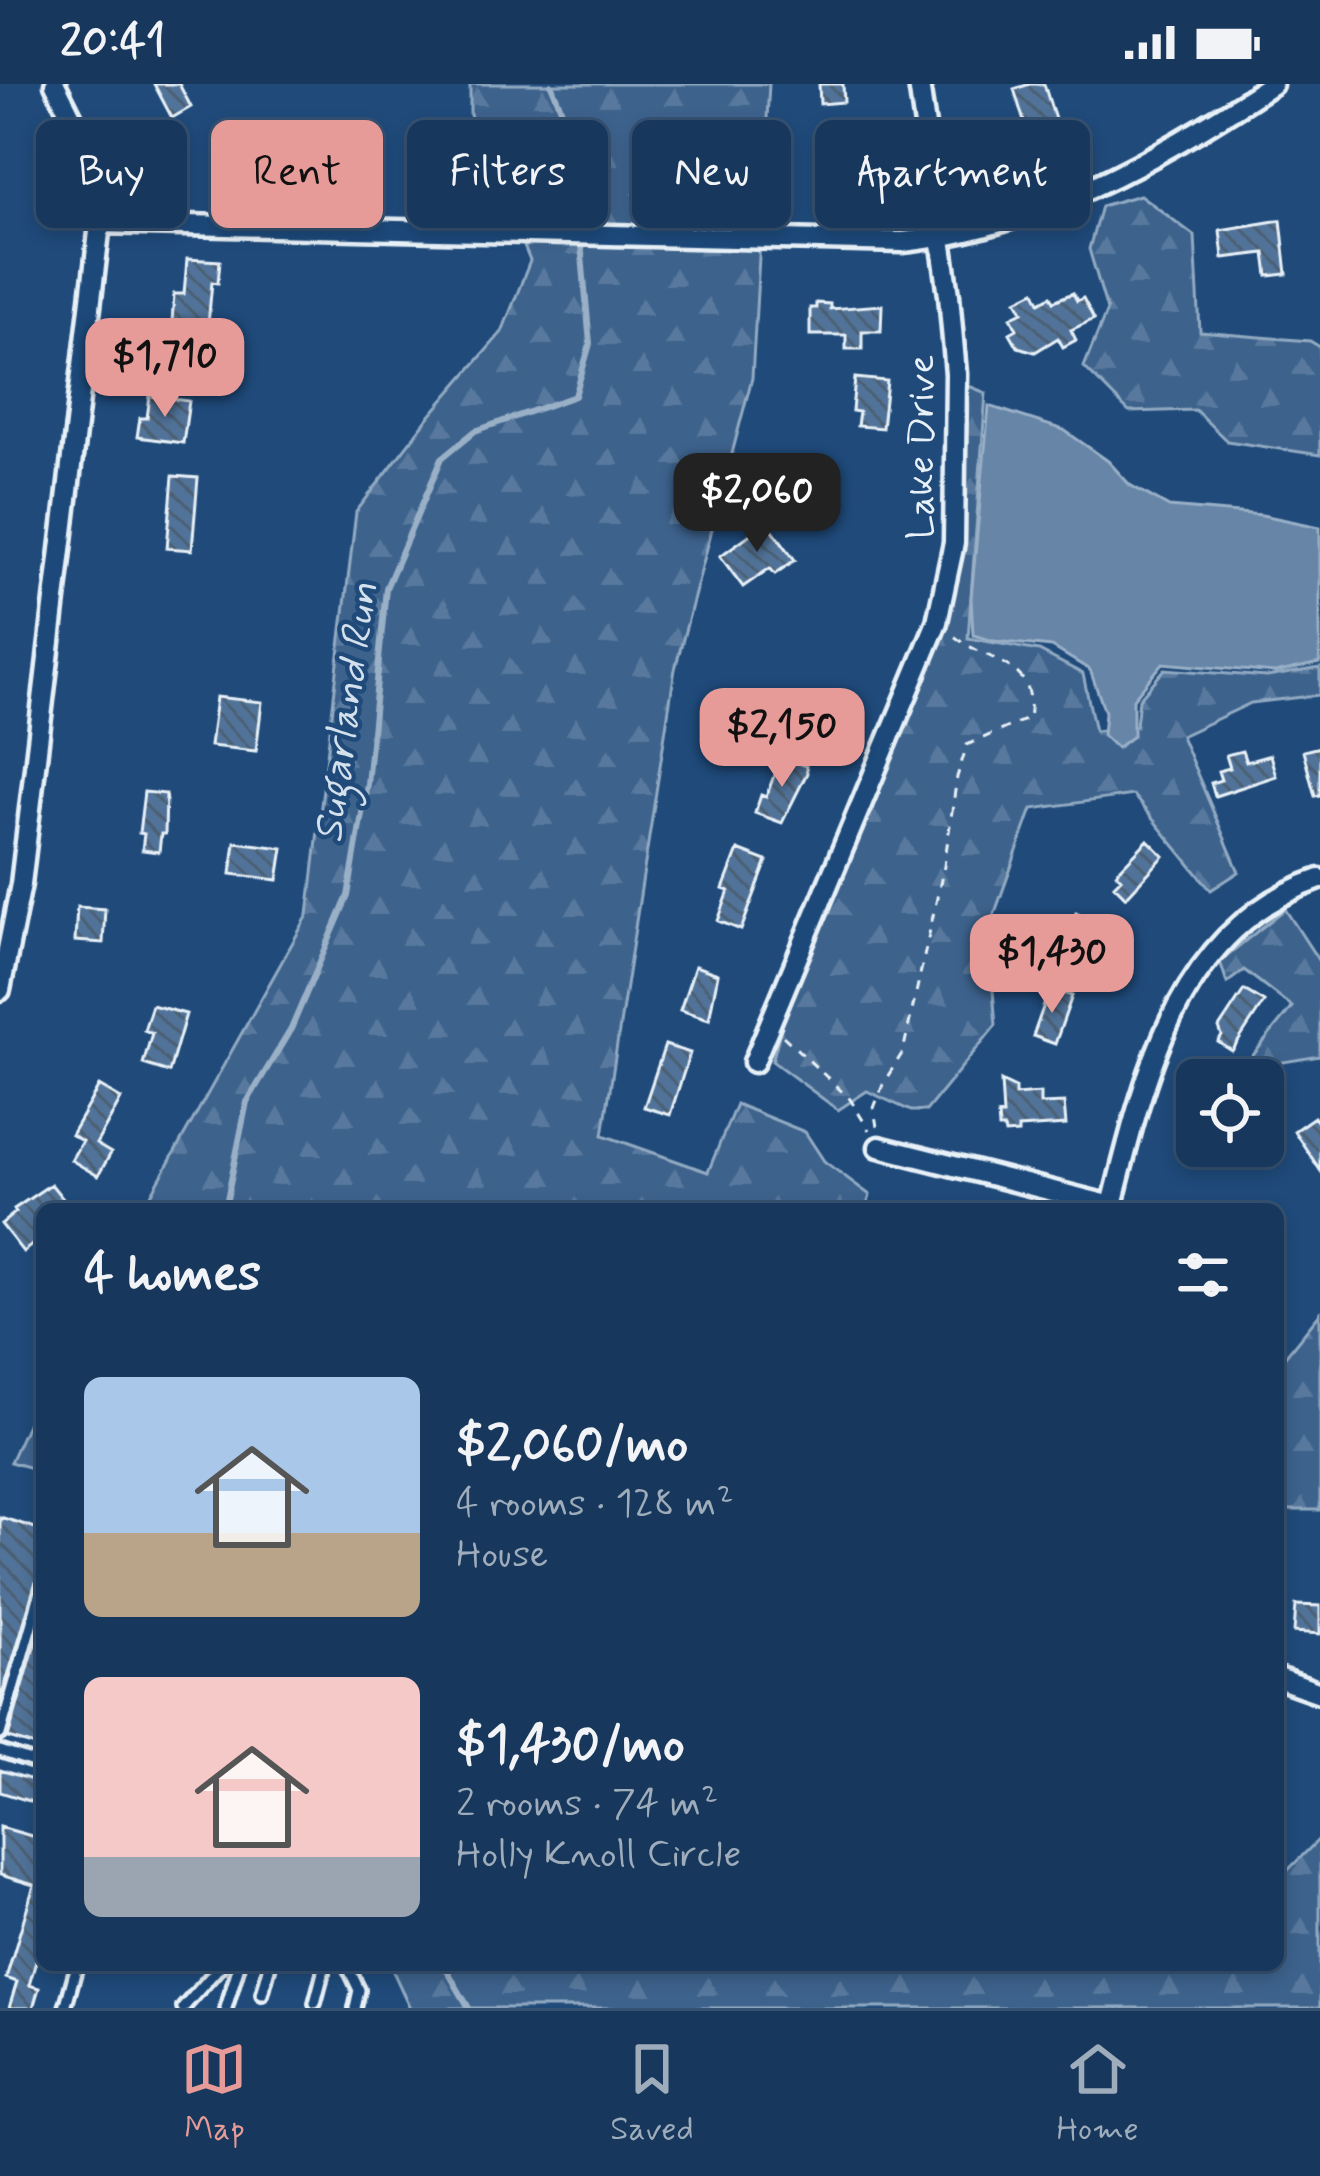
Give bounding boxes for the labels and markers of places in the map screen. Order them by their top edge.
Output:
pin: $1,710 [67,318,263,420]
pin: $2,060 [659,453,855,555]
pin: $2,150 [684,688,880,790]
pin: $1,430 [954,914,1150,1016]

